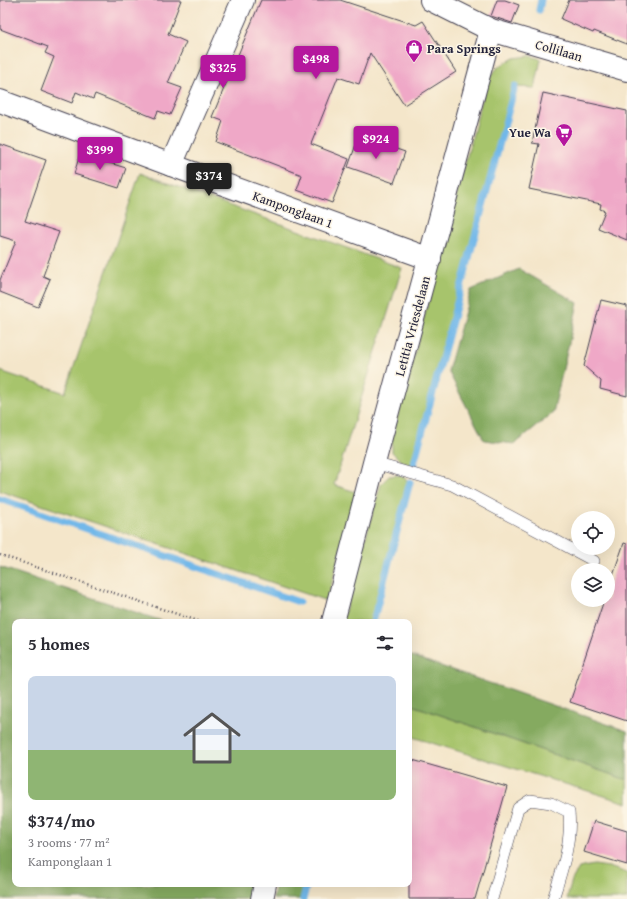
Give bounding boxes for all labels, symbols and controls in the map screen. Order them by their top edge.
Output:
street label: Collilaan [533,35,585,66]
shop icon: Para Springs [404,38,424,63]
place label: Para Springs [427,39,501,58]
pin: $498 [292,46,340,80]
text: $498 [303,49,329,68]
pin: $325 [199,55,247,89]
text: $325 [210,58,236,77]
supermarket icon: Yue Wa [554,122,574,147]
place label: Yue Wa [509,123,551,142]
pin: $924 [352,126,400,160]
text: $924 [363,129,389,148]
pin: $399 [76,137,124,171]
text: $399 [87,140,113,159]
pin: $374 [185,163,233,197]
text: $374 [196,166,222,185]
street label: Kamponglaan 1 [250,186,336,233]
street label: Letitia Vriesdelaan [390,273,435,378]
map controls [571,511,615,607]
button: locate [571,511,615,555]
button: layers [571,563,615,607]
text: 5 homes [28,631,90,656]
icon: filters [374,632,396,654]
icon: home [176,702,248,774]
text: $374/mo [28,808,95,833]
text: 3 rooms · 77 m² [28,833,110,852]
text: Kamponglaan 1 [28,852,112,871]

